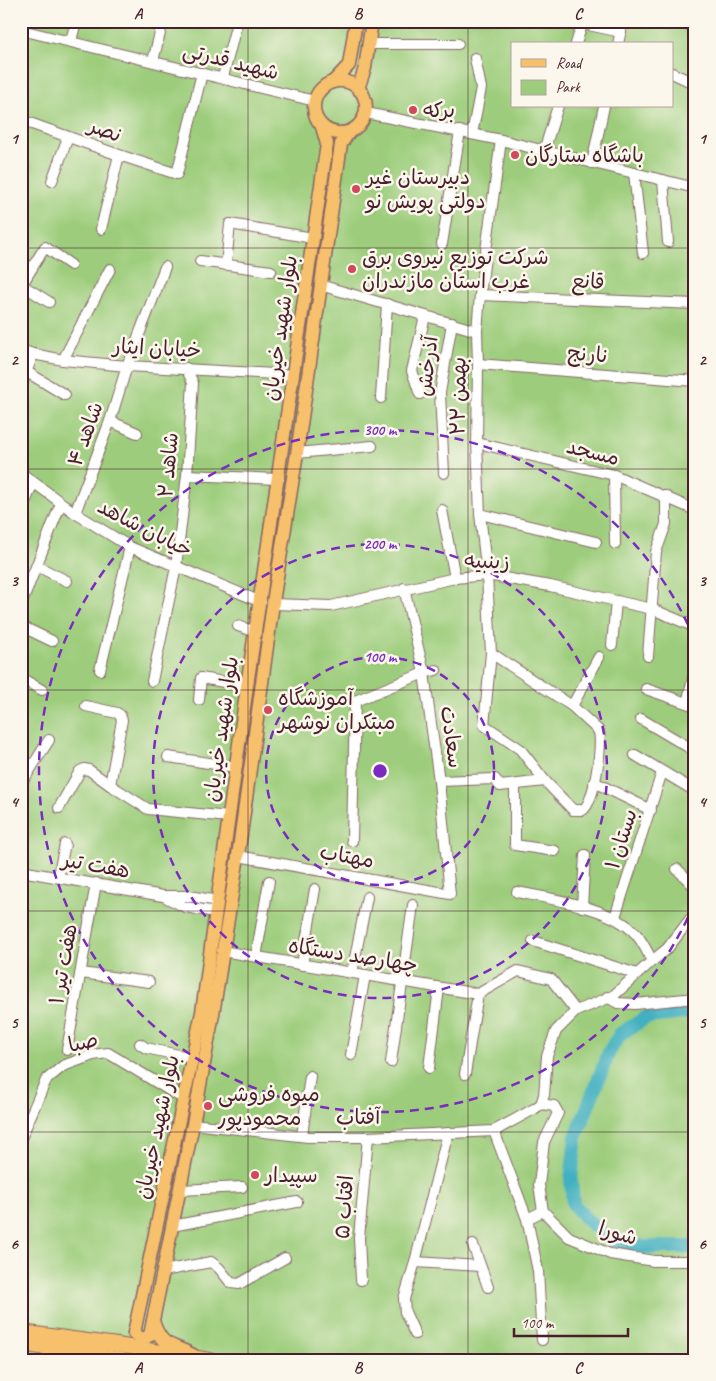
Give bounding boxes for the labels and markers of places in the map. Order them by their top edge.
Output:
place label: برکه [423,97,455,123]
marker: برکه [407,104,419,116]
place label: باشگاه ستارگان [525,142,644,168]
marker: باشگاه ستارگان [509,149,521,161]
place label: دبیرستان غیر دولتی پویش نو [364,164,486,215]
marker: دبیرستان غیر دولتی پویش نو [350,183,362,195]
place label: شرکت توزیع نیروی برق غرب استان مازندران [362,244,549,294]
marker: شرکت توزیع نیروی برق غرب استان مازندران [346,263,358,275]
place label: آموزشگاه مبتکران نوشهر [276,685,395,735]
marker: آموزشگاه مبتکران نوشهر [262,704,274,716]
centre of rings [371,762,389,780]
place label: میوه فروشی محمودپور [217,1081,320,1131]
marker: میوه فروشی محمودپور [202,1100,214,1112]
place label: سپیدار [263,1162,318,1188]
marker: سپیدار [249,1169,261,1181]

